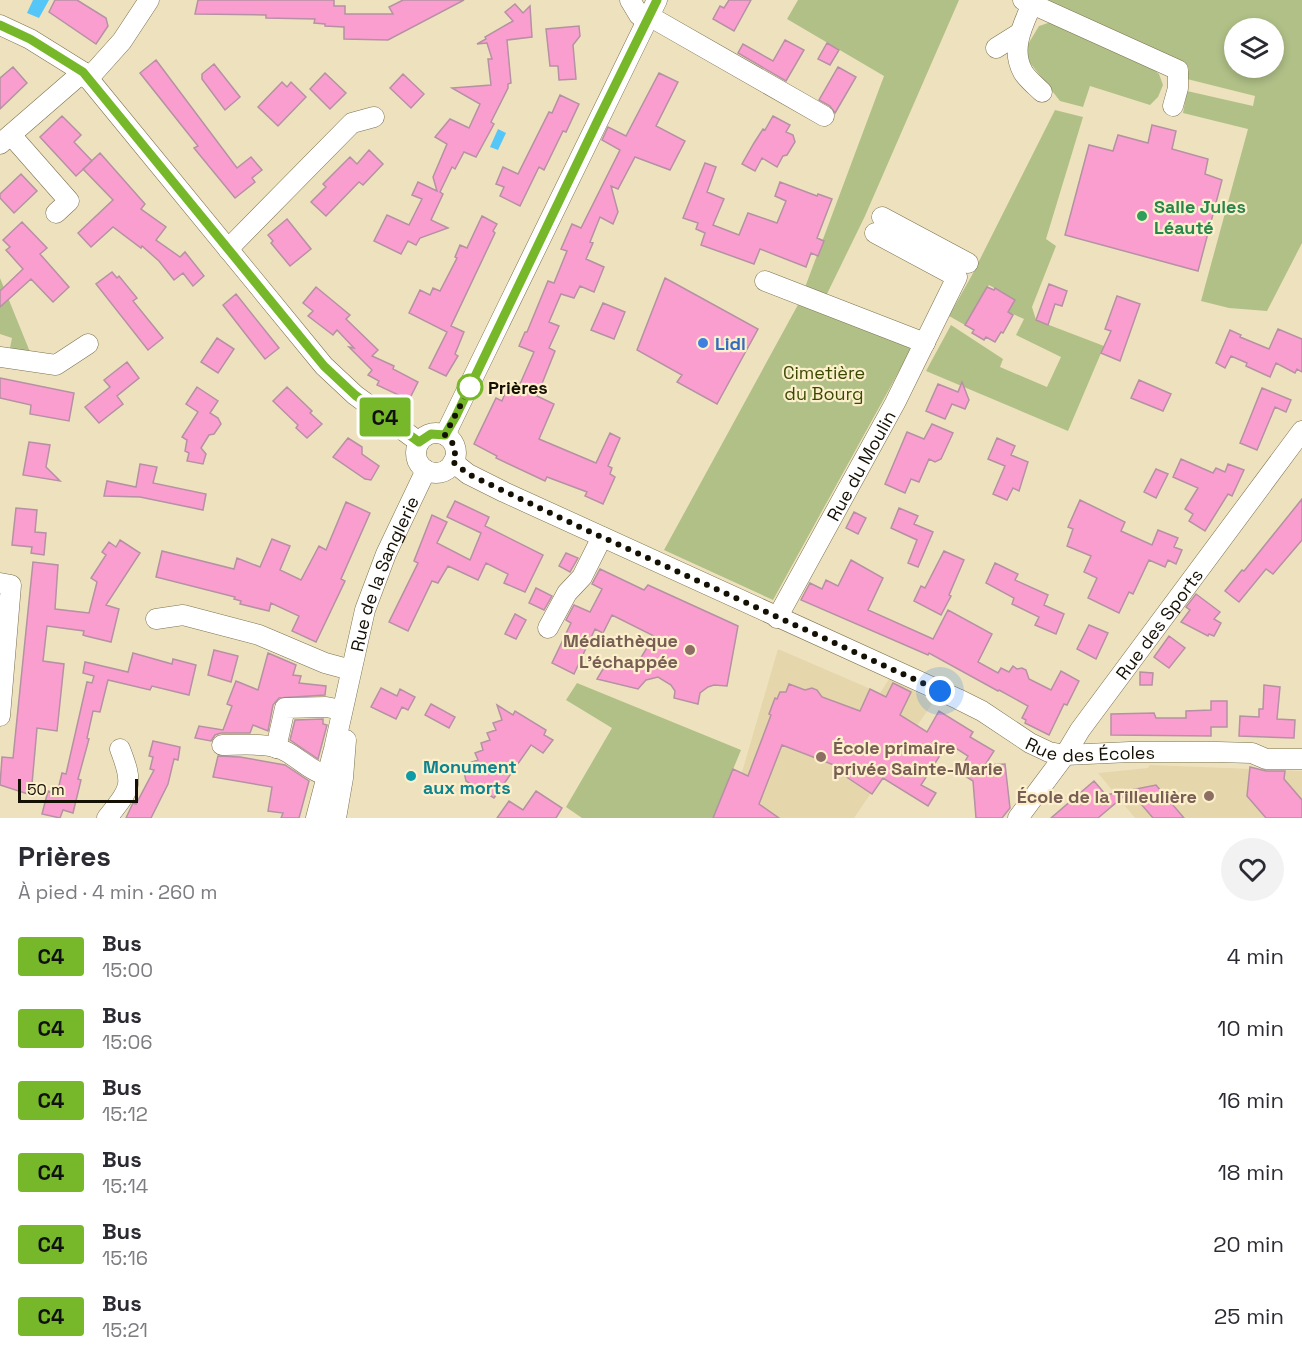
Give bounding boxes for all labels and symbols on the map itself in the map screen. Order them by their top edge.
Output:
place label: Salle Jules Léauté [1154,195,1246,239]
marker: Salle Jules Léauté [1135,209,1149,223]
place label: Lidl [715,332,746,355]
marker: Lidl [696,336,710,350]
park label: Cimetière du Bourg [783,361,865,405]
marker: Prières [457,374,483,400]
place label: Prières [488,376,548,399]
line badge: C4 [358,398,412,436]
street label: Rue du Moulin [821,406,900,525]
street label: Rue de la Sanglerie [345,492,423,654]
street label: Rue des Sports [1110,564,1208,684]
place label: Médiathèque L'échappée [563,629,678,673]
marker: Médiathèque L'échappée [683,643,697,657]
your location [925,676,955,706]
street label: Rue des Écoles [1022,731,1155,767]
place label: École primaire privée Sainte-Marie [833,736,1003,780]
marker: École primaire privée Sainte-Marie [814,750,828,764]
place label: Monument aux morts [423,755,517,799]
marker: Monument aux morts [404,769,418,783]
scale bar [18,776,138,804]
place label: École de la Tilleulière [1017,785,1197,808]
marker: École de la Tilleulière [1202,789,1216,803]

